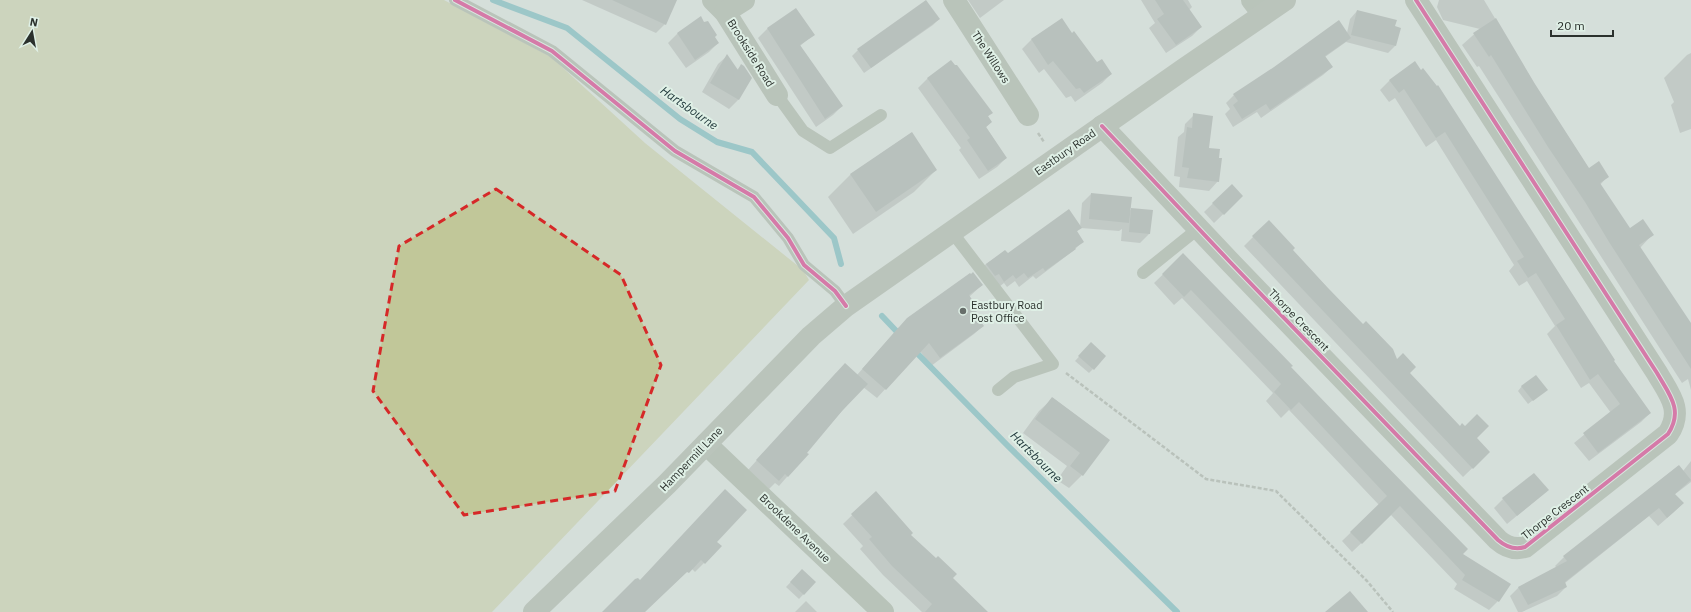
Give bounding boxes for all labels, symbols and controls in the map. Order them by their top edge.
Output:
north arrow [12,12,52,52]
scale bar [1551,12,1613,38]
text: N [29,15,39,30]
street label: Brookside Road [725,16,777,90]
text: 20 m [1557,18,1585,33]
street label: The Willows [969,28,1013,86]
water label: Hartsbourne [658,82,721,133]
street label: Eastbury Road [1032,126,1098,178]
street label: Thorpe Crescent [1266,286,1332,354]
place label: Eastbury Road Post Office [971,298,1043,325]
marker: Eastbury Road Post Office [958,306,968,316]
street label: Hampermill Lane [657,424,725,494]
water label: Hartsbourne [1008,428,1065,485]
street label: Thorpe Crescent [1519,481,1592,543]
street label: Brookdene Avenue [757,491,833,565]

